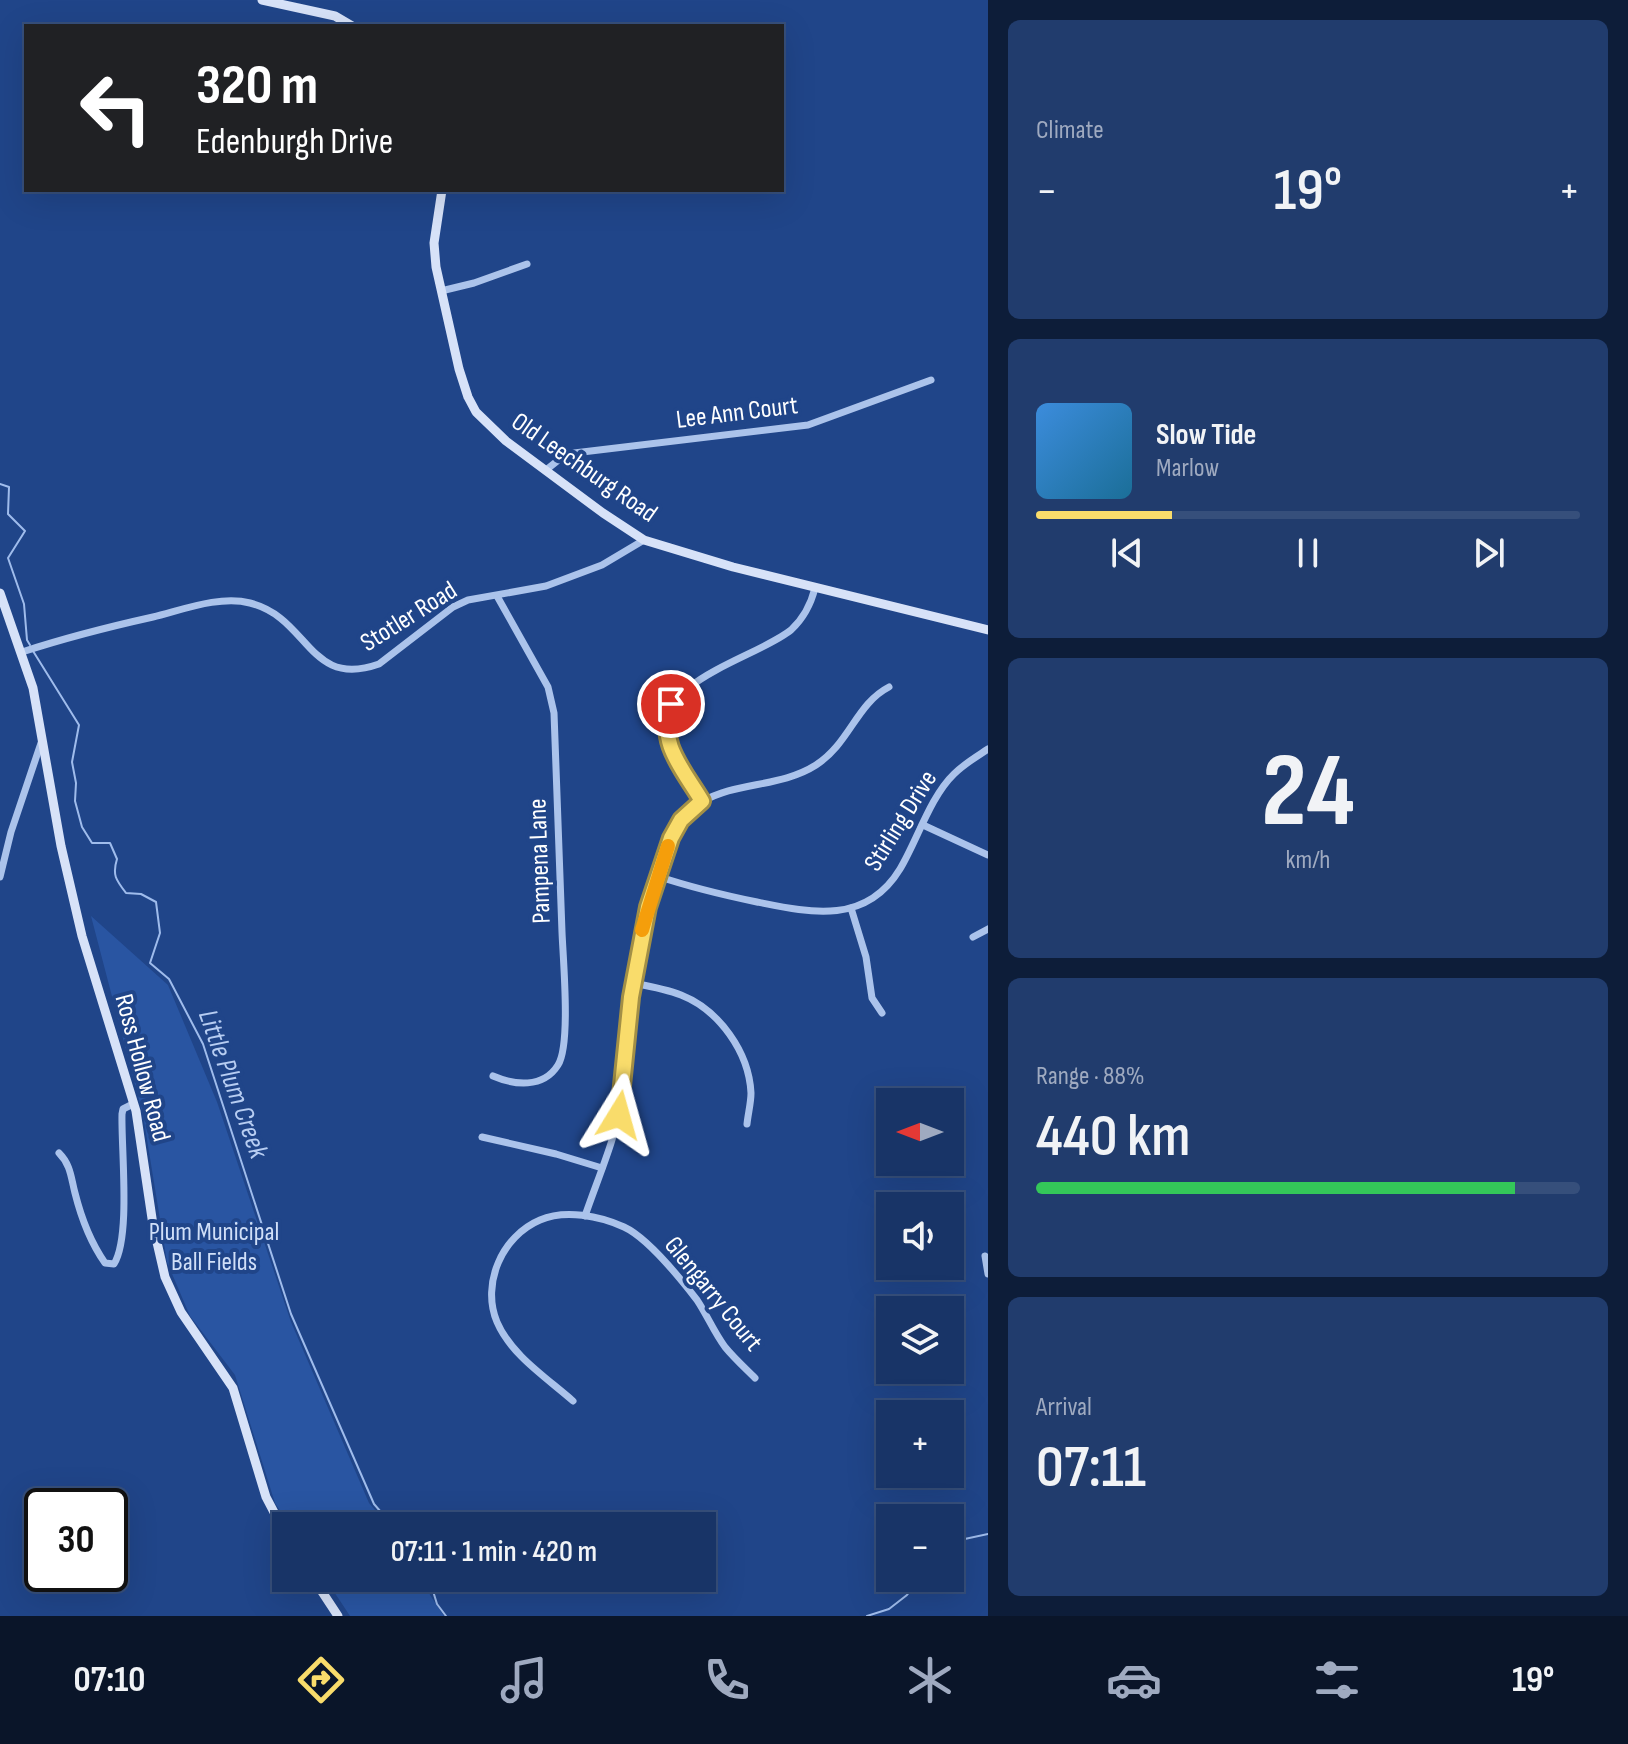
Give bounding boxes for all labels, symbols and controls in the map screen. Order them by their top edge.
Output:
text: 320 m [196,53,318,120]
icon: left [64,56,168,160]
text: Climate [1036,115,1104,146]
text: Edenburgh Drive [196,121,393,164]
text: 19° [1274,155,1342,227]
text: − [1036,165,1058,218]
text: + [1558,165,1580,218]
street label: Lee Ann Court [675,390,800,436]
street label: Old Leechburg Road [505,406,663,530]
text: Slow Tide [1156,417,1256,453]
text: Marlow [1156,453,1219,484]
icon: previous [1105,531,1149,575]
icon: pause [1286,531,1330,575]
icon: next [1467,531,1511,575]
street label: Stotler Road [355,575,463,659]
pin [637,670,705,738]
icon: arrive [649,682,693,726]
text: 24 [1261,730,1355,855]
street label: Stirling Drive [858,765,944,877]
street label: Pampena Lane [522,798,558,924]
text: km/h [1286,845,1330,876]
street label: Ross Hollow Road [107,991,177,1145]
water label: Little Plum Creek [191,1005,276,1164]
text: Range · 88% [1036,1061,1145,1092]
position arrow [577,1073,661,1157]
north arrow [876,1088,964,1176]
map controls [876,1088,964,1592]
text: 440 km [1036,1101,1191,1173]
button: sound [876,1192,964,1280]
park label: Plum Municipal Ball Fields [149,1217,279,1278]
street label: Glengarry Court [657,1230,769,1358]
button: layers [876,1296,964,1384]
text: Arrival [1036,1392,1092,1423]
button: + [876,1400,964,1488]
text: 07:11 [1036,1432,1146,1504]
speed limit sign: 30 [24,1488,128,1592]
button: − [876,1504,964,1592]
text: 07:11 · 1 min · 420 m [391,1534,597,1570]
icon: directions [293,1652,349,1708]
icon: music [496,1652,552,1708]
icon: phone [699,1652,755,1708]
icon: climate [902,1652,958,1708]
icon: car [1106,1652,1162,1708]
icon: filters [1309,1652,1365,1708]
text: 07:10 [74,1659,146,1702]
text: 19° [1512,1659,1554,1702]

